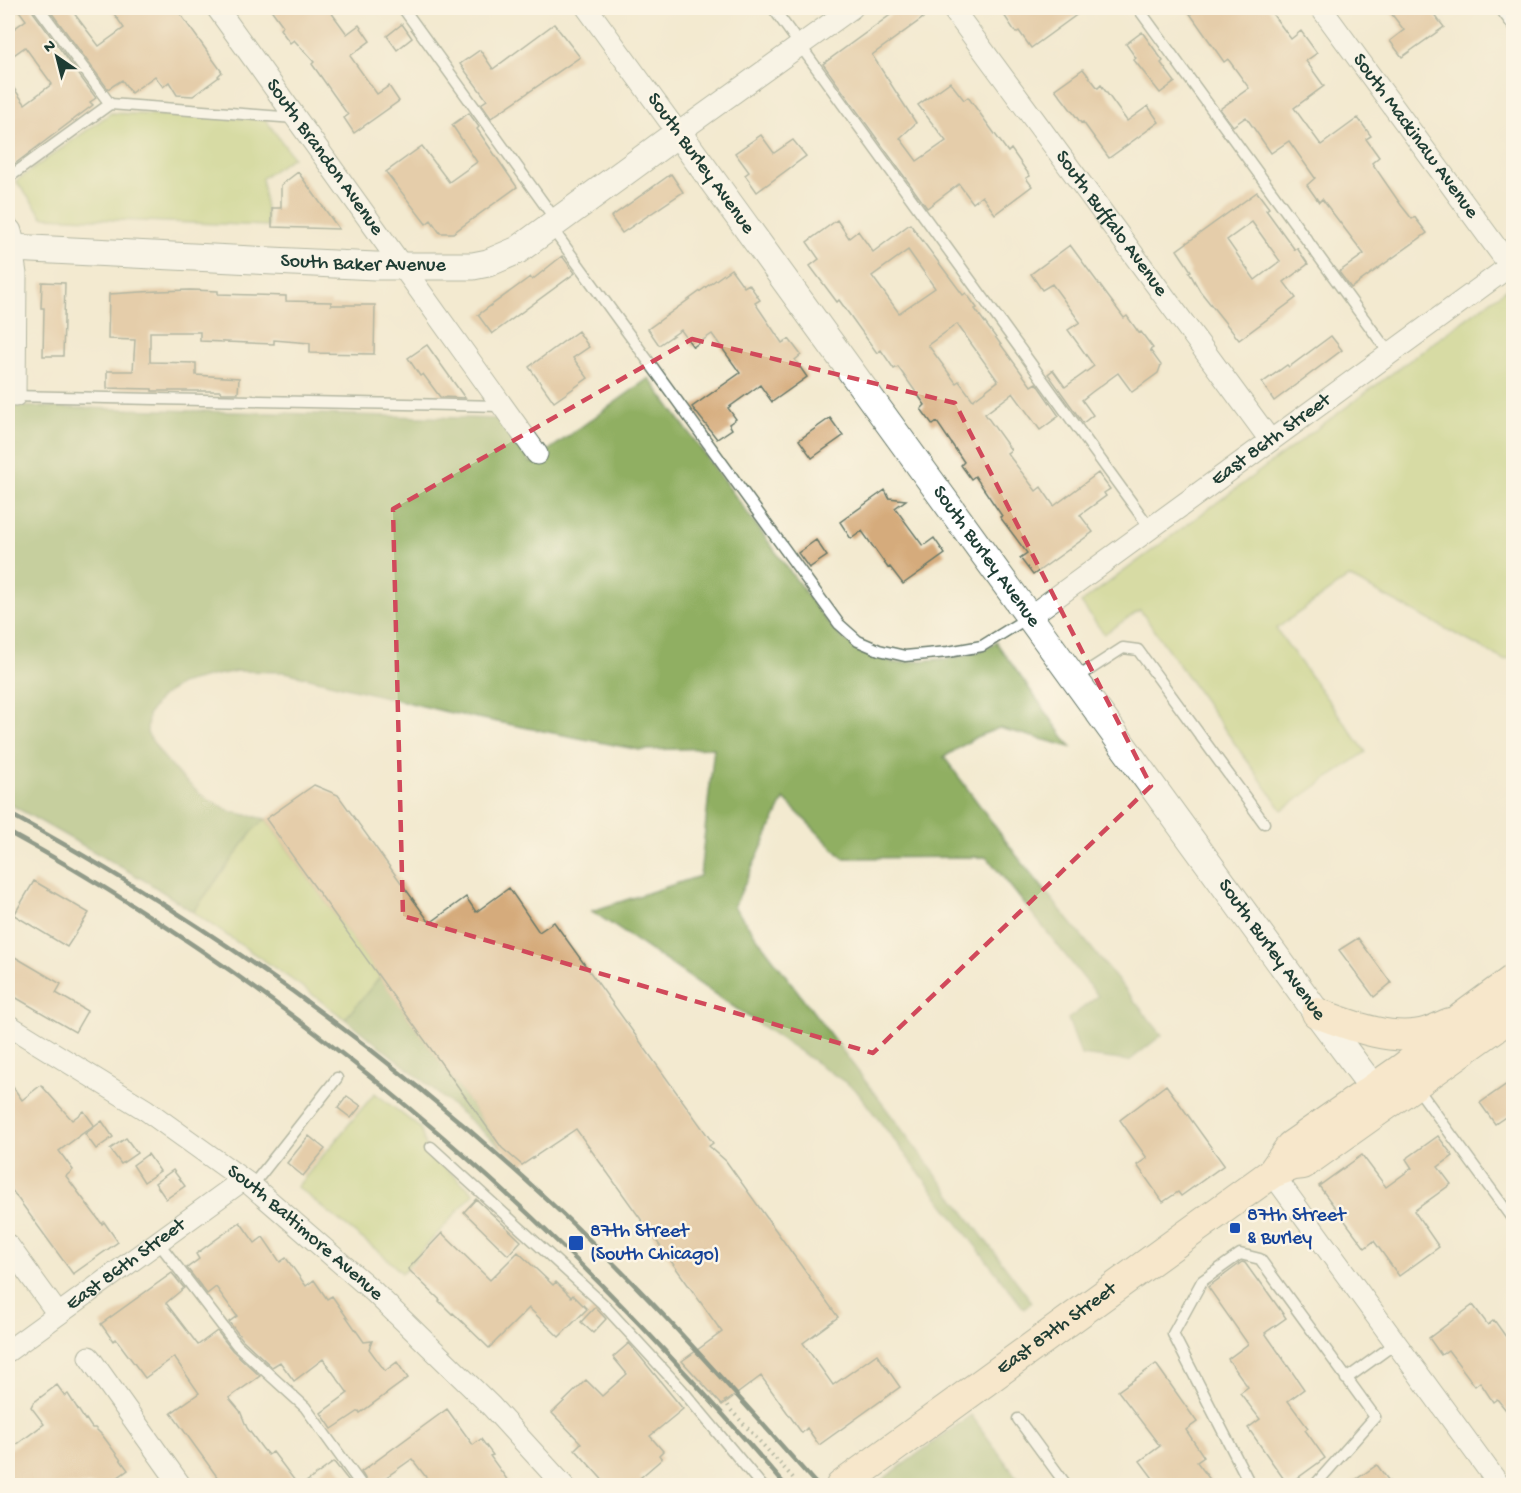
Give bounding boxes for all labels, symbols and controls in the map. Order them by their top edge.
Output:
north arrow [27,27,87,87]
text: N [41,36,61,58]
street label: South Mackinaw Avenue [1347,49,1483,224]
street label: South Brandon Avenue [260,75,389,241]
street label: South Burley Avenue [641,89,759,240]
street label: South Buffalo Avenue [1050,146,1173,302]
street label: South Baker Avenue [280,250,446,278]
street label: East 86th Street [1207,388,1337,491]
street label: South Burley Avenue [927,482,1045,633]
street label: South Burley Avenue [1212,875,1331,1026]
street label: South Baltimore Avenue [222,1160,388,1306]
place label: 87th Street & Burley [1247,1205,1347,1251]
street label: East 86th Street [62,1213,192,1316]
place label: 87th Street (South Chicago) [590,1221,720,1267]
marker: 87th Street & Burley [1228,1221,1242,1235]
marker: 87th Street (South Chicago) [567,1234,585,1252]
street label: East 87th Street [993,1277,1123,1380]

